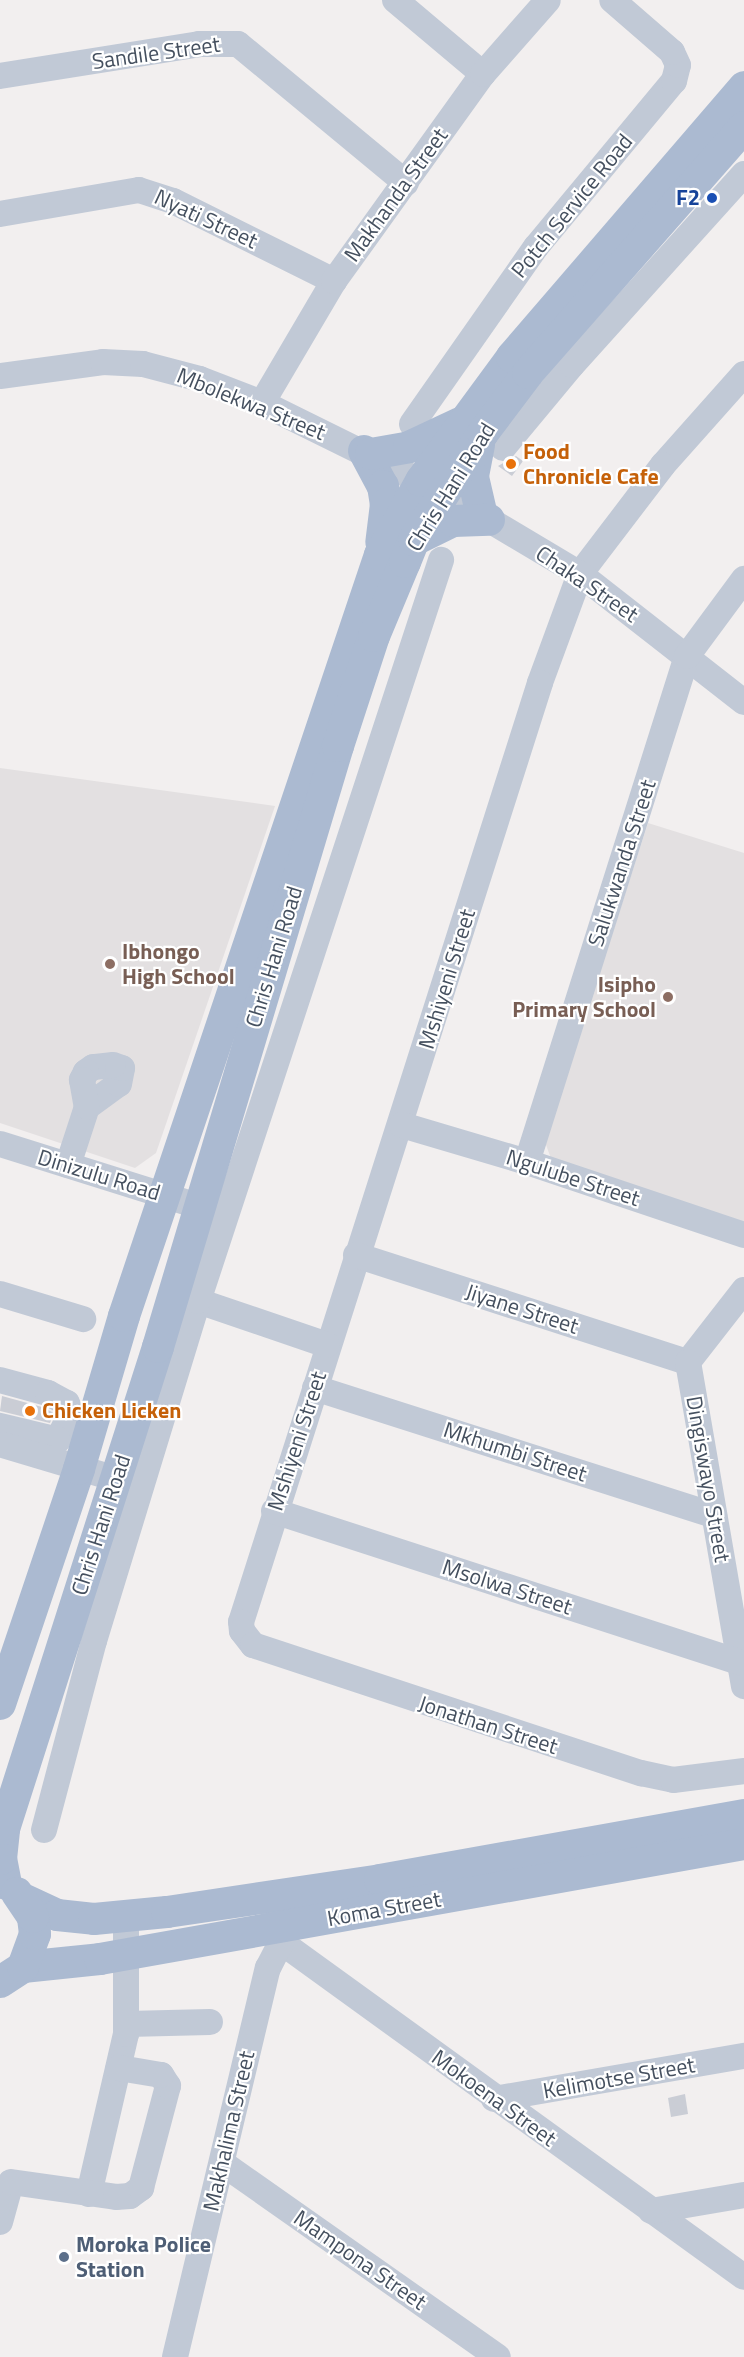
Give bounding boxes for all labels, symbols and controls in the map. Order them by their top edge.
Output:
street label: Sandile Street [90,31,222,75]
street label: Makhanda Street [339,123,453,267]
street label: Potch Service Road [506,129,638,283]
street label: Nyati Street [150,184,262,254]
place label: F2 [676,185,700,211]
marker: F2 [705,191,719,205]
street label: Mbolekwa Street [173,362,329,446]
street label: Chris Hani Road [401,418,501,556]
place label: Food Chronicle Cafe [523,438,659,490]
marker: Food Chronicle Cafe [504,457,518,471]
street label: Chaka Street [531,540,643,628]
street label: Salukwanda Street [583,776,661,950]
street label: Chris Hani Road [240,883,308,1031]
street label: Mshiyeni Street [413,906,481,1052]
place label: Ibhongo High School [122,938,235,990]
marker: Ibhongo High School [103,957,117,971]
place label: Isipho Primary School [512,971,656,1022]
marker: Isipho Primary School [661,990,675,1004]
street label: Dinizulu Road [35,1144,163,1206]
street label: Ngulube Street [503,1144,643,1212]
street label: Jiyane Street [462,1278,582,1340]
street label: Mshiyeni Street [262,1368,332,1514]
street label: Dingiswayo Street [680,1394,736,1564]
place label: Chicken Licken [42,1398,181,1424]
marker: Chicken Licken [23,1404,37,1418]
street label: Mkhumbi Street [440,1416,590,1488]
street label: Chris Hani Road [66,1451,136,1599]
street label: Msolwa Street [439,1554,575,1620]
street label: Jonathan Street [415,1690,561,1760]
street label: Koma Street [325,1886,443,1932]
street label: Mokoena Street [427,2044,561,2152]
street label: Makhalima Street [198,2048,260,2214]
street label: Kelimotse Street [541,2052,697,2104]
street label: Mampona Street [289,2205,431,2315]
place label: Moroka Police Station [76,2231,211,2282]
marker: Moroka Police Station [57,2250,71,2264]

